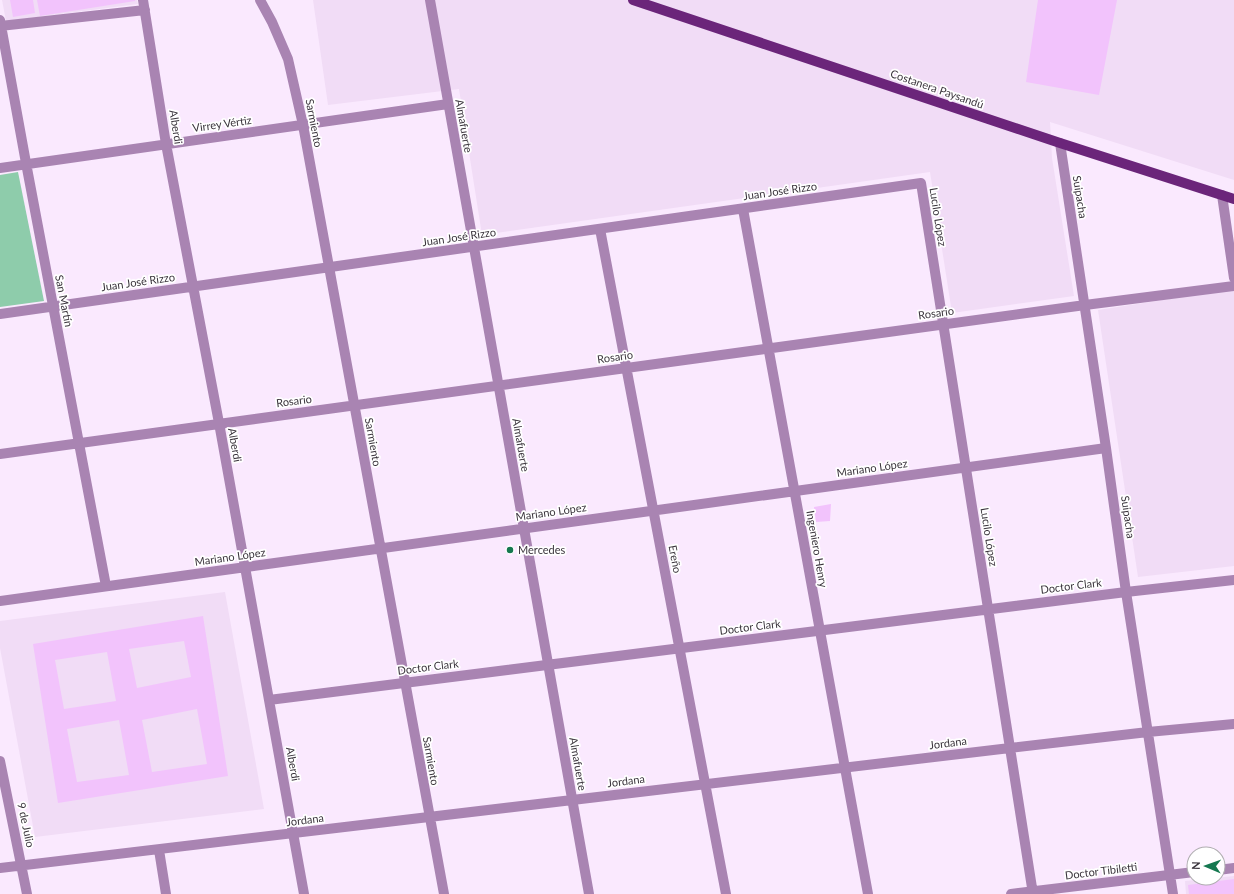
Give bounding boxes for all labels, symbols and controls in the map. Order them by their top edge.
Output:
street label: Costanera Paysandú [889,66,986,111]
street label: Sarmiento [303,98,326,148]
street label: Almafuerte [453,98,476,154]
street label: Alberdi [167,109,186,145]
street label: Virrey Vértiz [192,113,252,134]
street label: Suipacha [1071,175,1090,219]
street label: Juan José Rizzo [742,179,818,202]
street label: Lucilo López [927,187,950,247]
street label: Juan José Rizzo [421,225,497,248]
street label: Juan José Rizzo [100,270,176,293]
street label: San Martín [53,274,76,328]
street label: Rosario [917,304,955,321]
street label: Rosario [596,348,634,365]
street label: Rosario [275,392,313,409]
street label: Sarmiento [363,417,384,467]
street label: Almafuerte [510,417,533,473]
street label: Alberdi [226,427,245,463]
street label: Mariano López [836,456,908,479]
street label: Suipacha [1119,495,1138,539]
street label: Mariano López [515,500,587,523]
street label: Lucilo López [978,507,1001,567]
street label: Ingeniero Henry [804,509,831,589]
place label: Mercedes [518,543,566,556]
street label: Ereño [666,544,685,574]
street label: Mariano López [194,545,266,568]
marker: Mercedes [505,545,515,555]
street label: Doctor Clark [1040,575,1103,596]
street label: Doctor Clark [719,616,782,637]
street label: Doctor Clark [397,656,460,677]
street label: Jordana [928,734,967,751]
street label: Sarmiento [421,736,442,786]
street label: Almafuerte [567,736,590,792]
street label: Alberdi [284,746,303,782]
street label: Jordana [606,772,645,789]
street label: 9 de Julio [15,801,38,849]
street label: Jordana [285,811,324,828]
north arrow [1186,846,1226,886]
street label: Doctor Tibiletti [1064,860,1138,881]
text: N [1189,861,1202,870]

